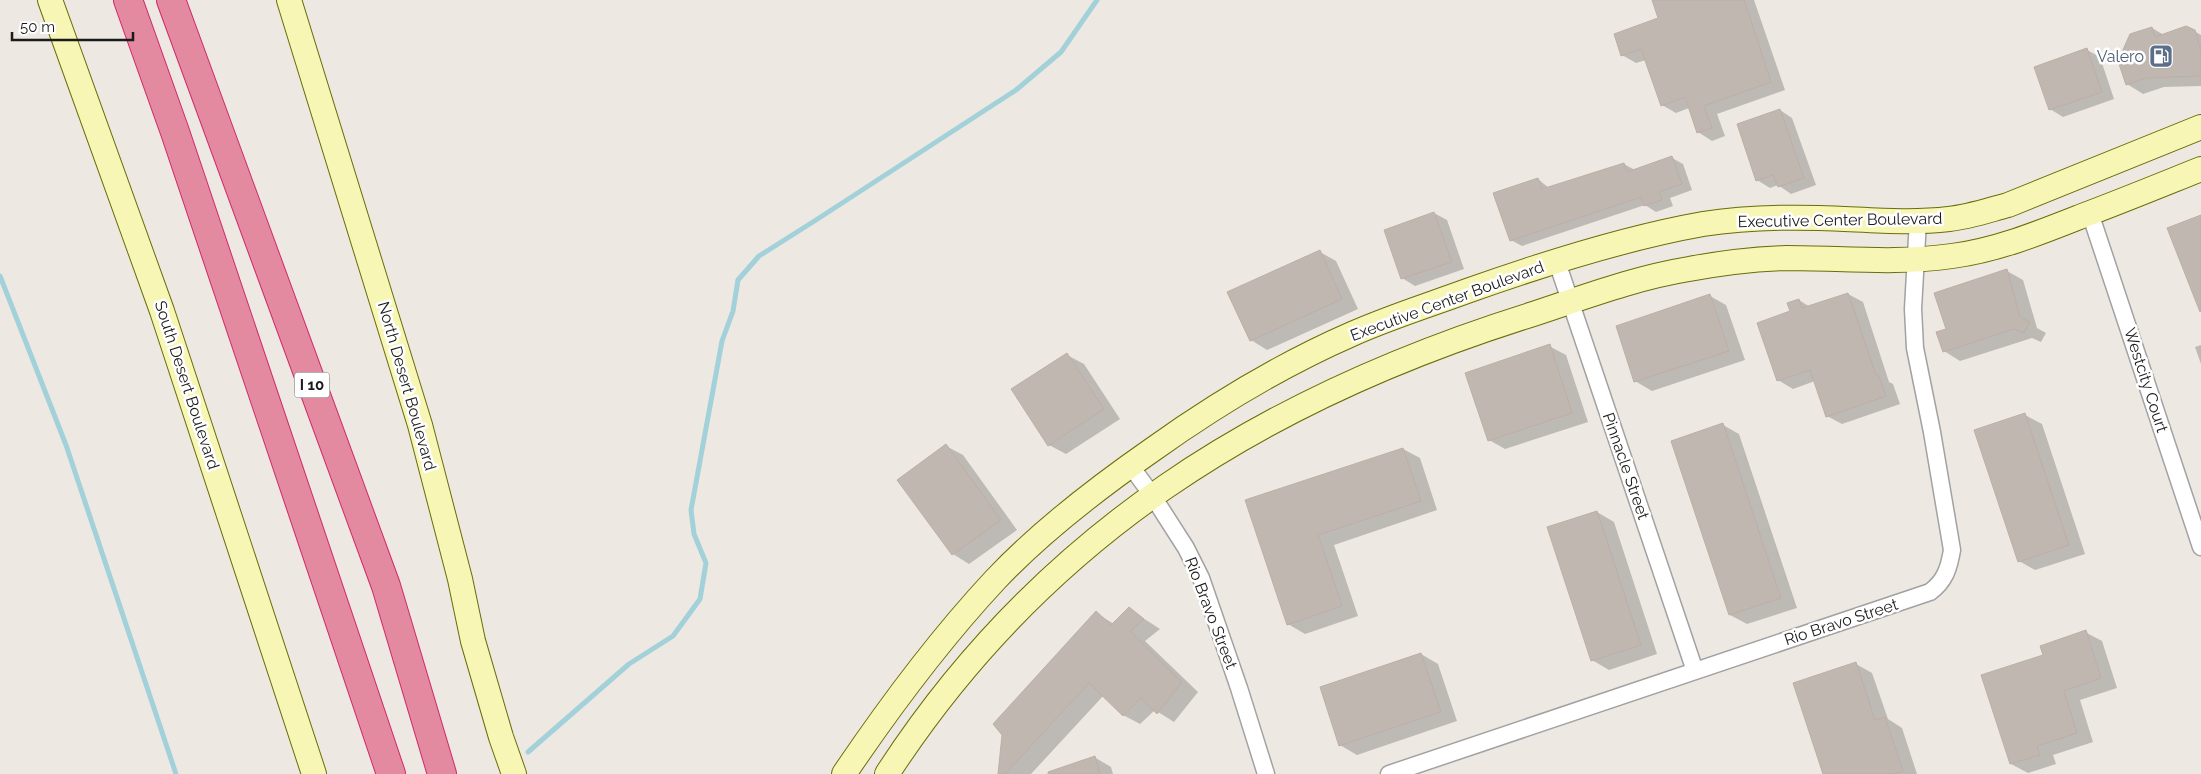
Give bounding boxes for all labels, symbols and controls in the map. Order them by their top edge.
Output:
scale bar [12,10,134,42]
text: 50 m [20,18,55,36]
fuel station icon: Valero [2148,43,2174,69]
place label: Valero [2097,47,2144,66]
street label: Executive Center Boulevard [1737,209,1943,231]
street label: Executive Center Boulevard [1348,257,1547,345]
street label: South Desert Boulevard [151,298,223,472]
street label: North Desert Boulevard [374,299,440,473]
street label: Westcity Court [2120,325,2172,435]
road number: I 10 [294,372,330,398]
street label: Pinnacle Street [1599,410,1653,523]
street label: Rio Bravo Street [1181,554,1241,672]
street label: Rio Bravo Street [1782,594,1901,649]

